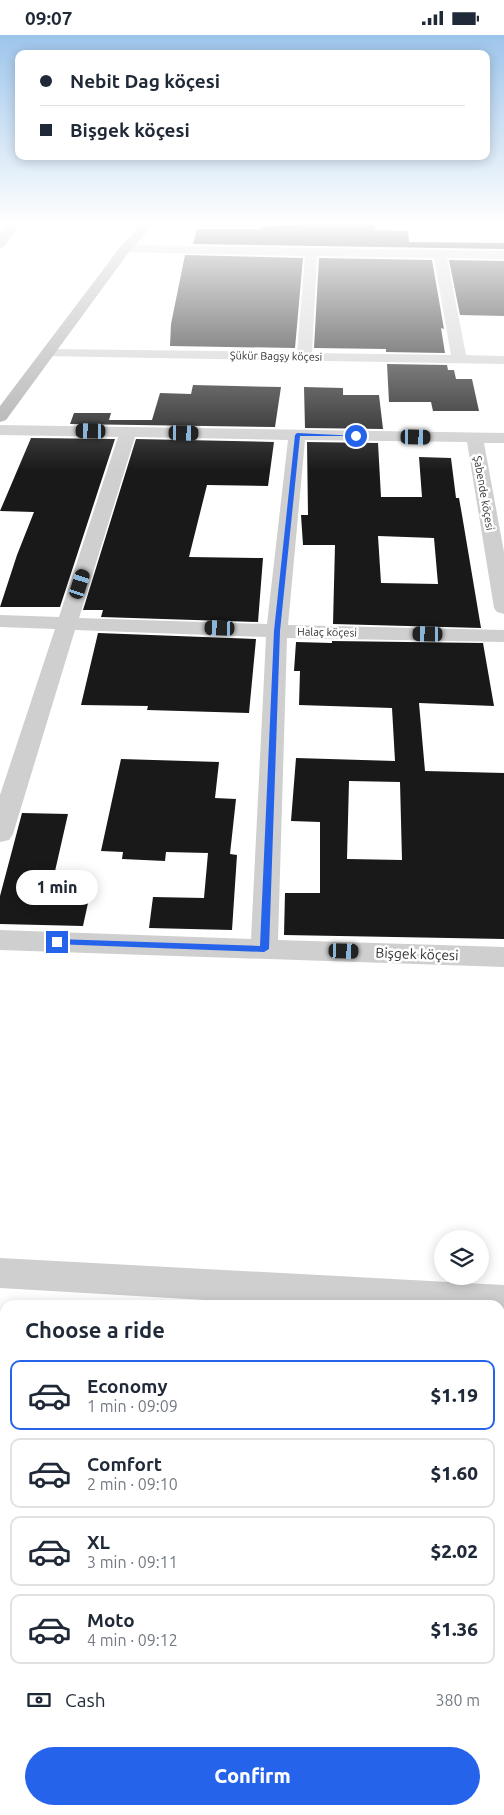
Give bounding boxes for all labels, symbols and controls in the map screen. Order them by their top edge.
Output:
text: 09:07 [25,7,73,29]
text: Nebit Dag köçesi [70,70,220,92]
text: Bişgek köçesi [70,119,190,141]
street label: Şükür Bagşy köçesi [230,349,322,363]
car [75,423,106,439]
car [168,425,199,441]
route start [345,425,367,447]
car [400,429,431,445]
street label: Şabende köçesi [472,455,496,531]
car [68,567,91,601]
car [204,620,235,636]
street label: Halaç köçesi [297,625,357,639]
car [412,626,443,642]
callout: 1 min [16,869,98,905]
text: 1 min [37,878,77,896]
route end [46,931,68,953]
car [328,943,359,959]
street label: Bişgek köçesi [375,945,459,963]
map controls [434,1230,489,1285]
button: layers [434,1230,489,1285]
text: Choose a ride [25,1317,165,1342]
icon: car [27,1373,72,1418]
text: Economy [87,1375,168,1397]
text: $1.19 [430,1384,478,1406]
text: 1 min · 09:09 [87,1397,178,1415]
icon: car [27,1451,72,1496]
text: Comfort [87,1453,162,1475]
text: $1.60 [430,1462,478,1484]
text: 2 min · 09:10 [87,1475,178,1493]
icon: car [27,1529,72,1574]
text: XL [87,1531,110,1553]
text: $2.02 [430,1540,478,1562]
text: 3 min · 09:11 [87,1553,178,1571]
icon: car [27,1607,72,1652]
text: Moto [87,1609,135,1631]
text: $1.36 [430,1618,478,1640]
text: 4 min · 09:12 [87,1631,178,1649]
icon: cash [25,1686,53,1714]
text: Cash [65,1689,106,1711]
text: 380 m [435,1691,480,1709]
button: Confirm [25,1747,480,1805]

